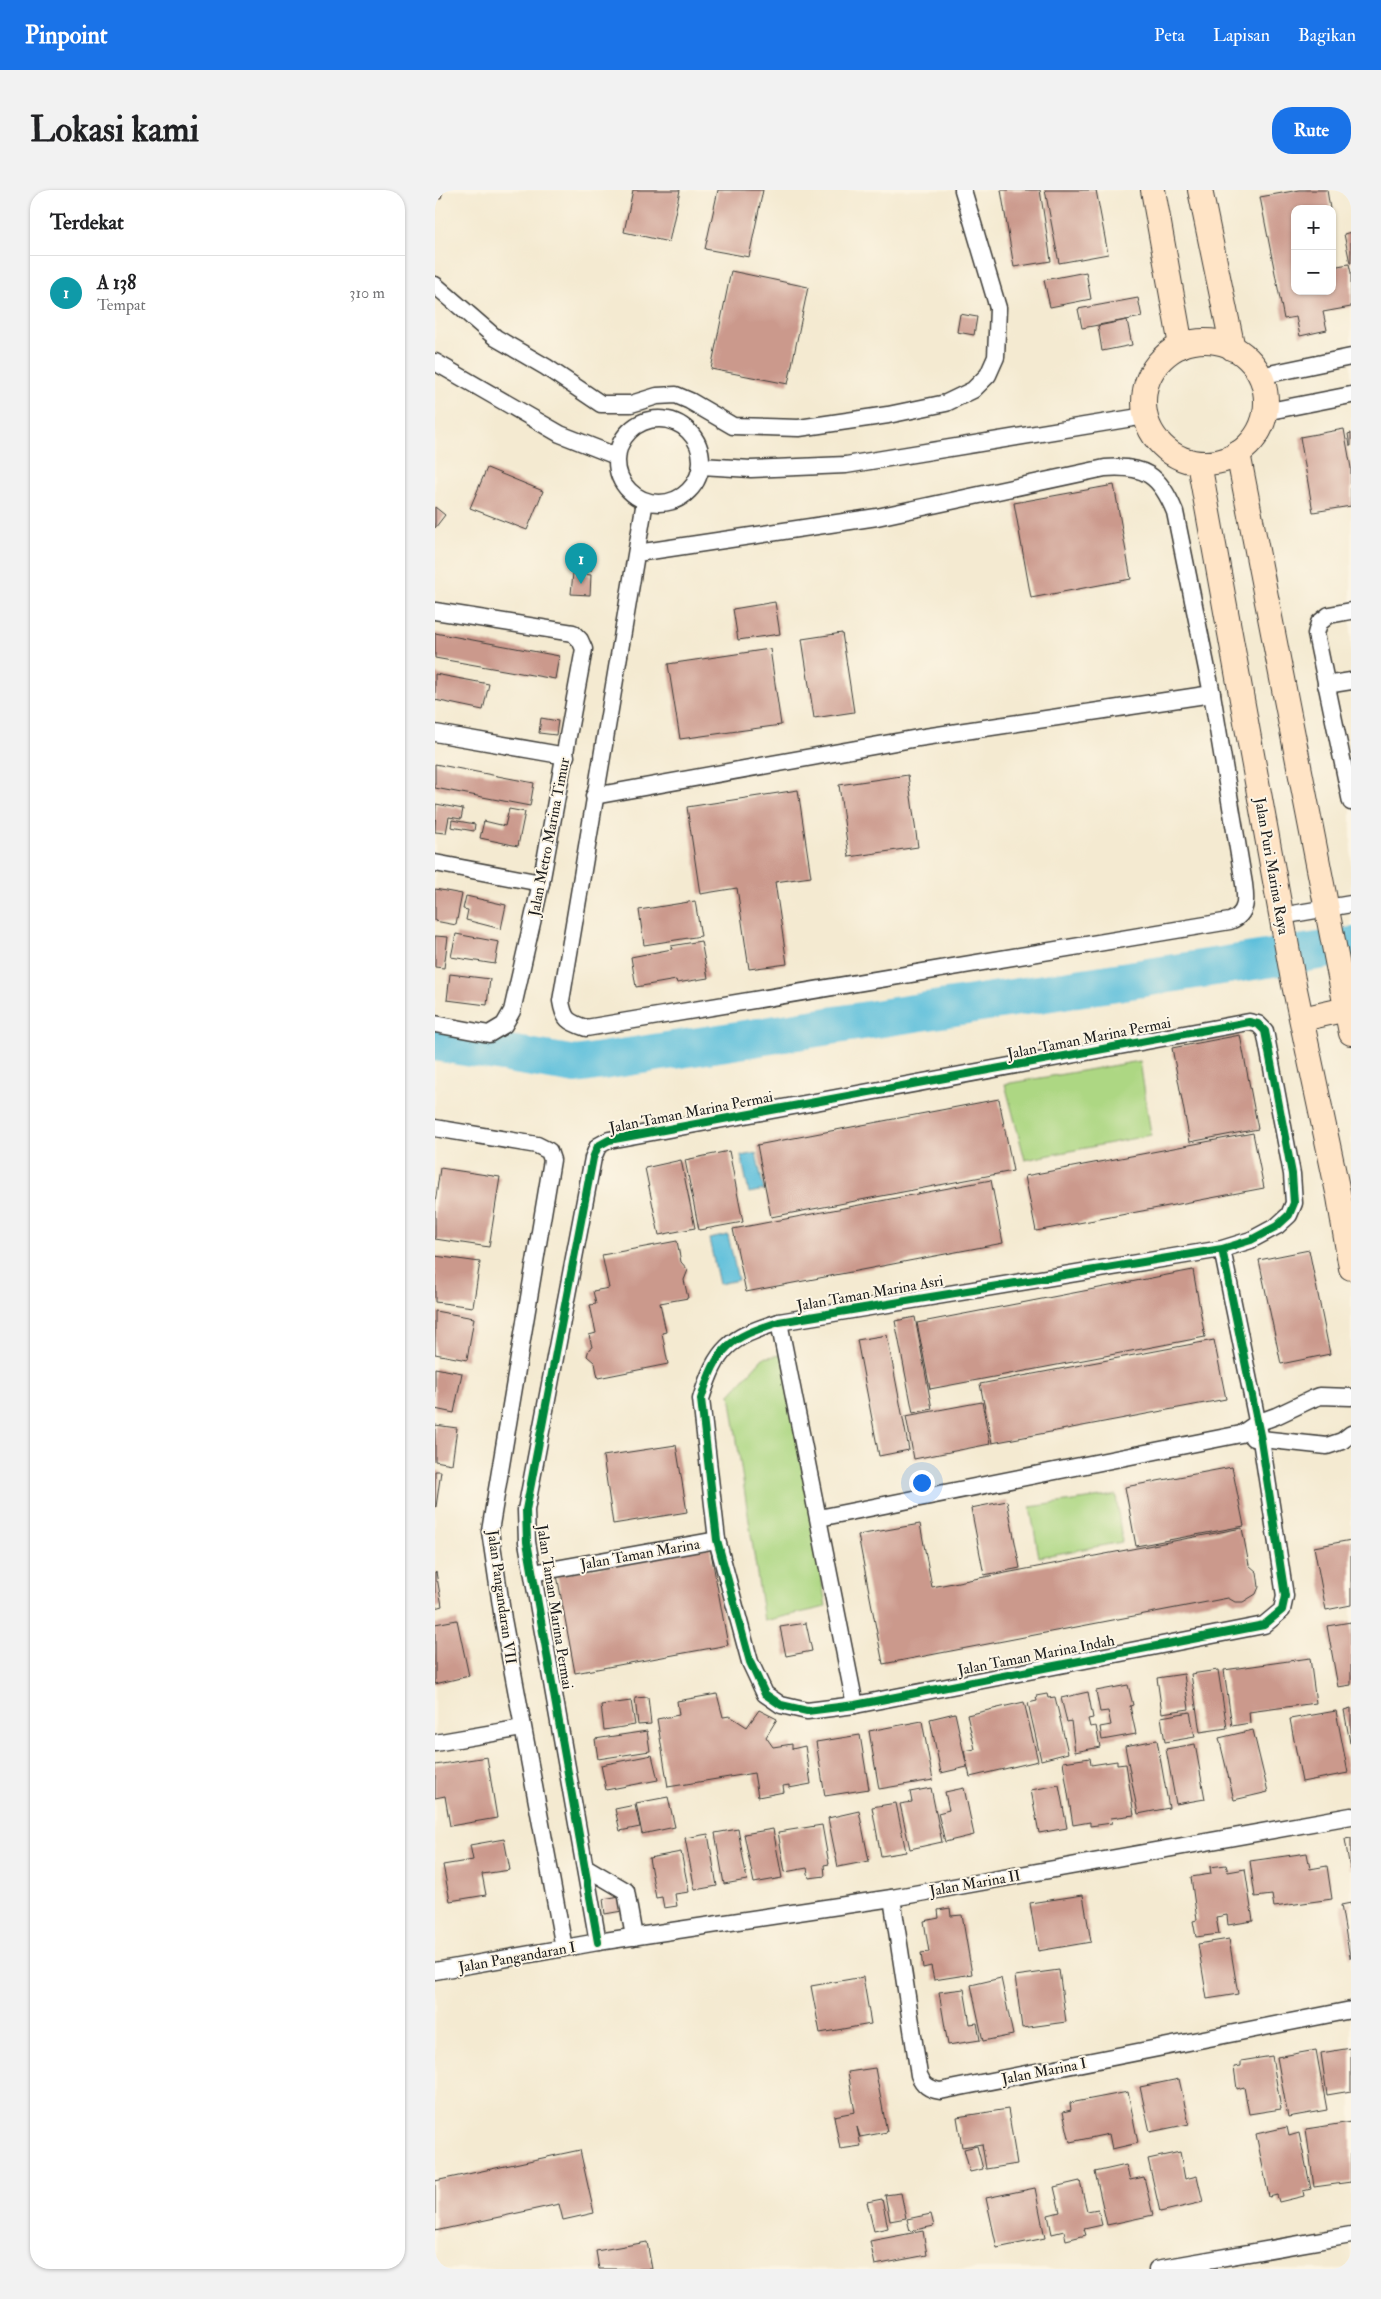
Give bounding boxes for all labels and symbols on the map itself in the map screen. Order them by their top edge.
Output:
pin: 1 [565,543,597,584]
street label: Jalan Metro Marina Timur [525,756,575,919]
street label: Jalan Puri Marina Raya [1249,795,1293,937]
street label: Jalan Taman Marina Permai [1005,1013,1173,1065]
street label: Jalan Taman Marina Permai [607,1087,775,1139]
street label: Jalan Taman Marina Asri [794,1271,945,1317]
your location [909,1470,935,1496]
street label: Jalan Taman Marina Permai [531,1522,577,1691]
street label: Jalan Pangandaran VII [482,1528,520,1665]
street label: Jalan Taman Marina [578,1534,702,1576]
street label: Jalan Taman Marina Indah [955,1631,1117,1681]
street label: Jalan Marina II [927,1866,1022,1902]
street label: Jalan Pangandaran I [456,1938,577,1978]
street label: Jalan Marina I [999,2054,1088,2090]

